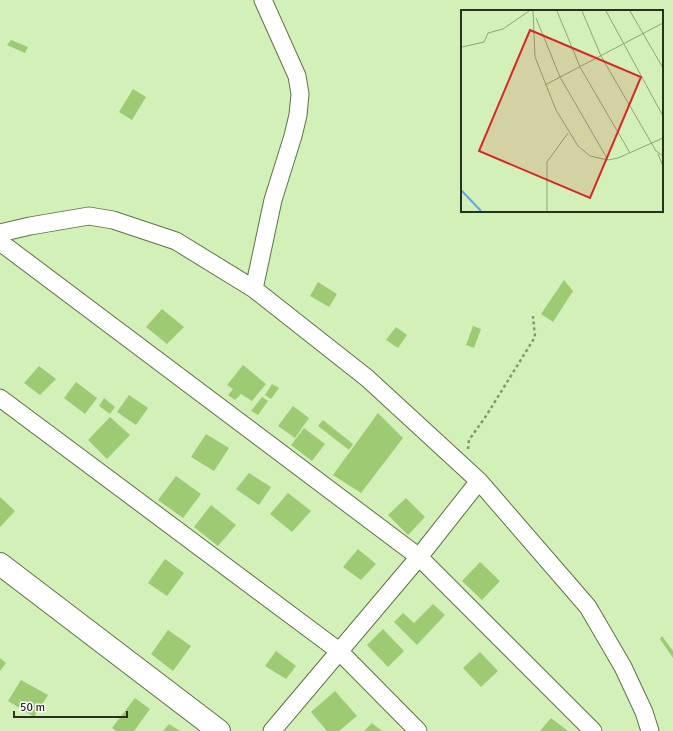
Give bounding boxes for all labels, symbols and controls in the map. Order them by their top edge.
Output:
inset map [461,10,663,212]
scale bar [14,693,127,719]
text: 50 m [20,700,45,715]

